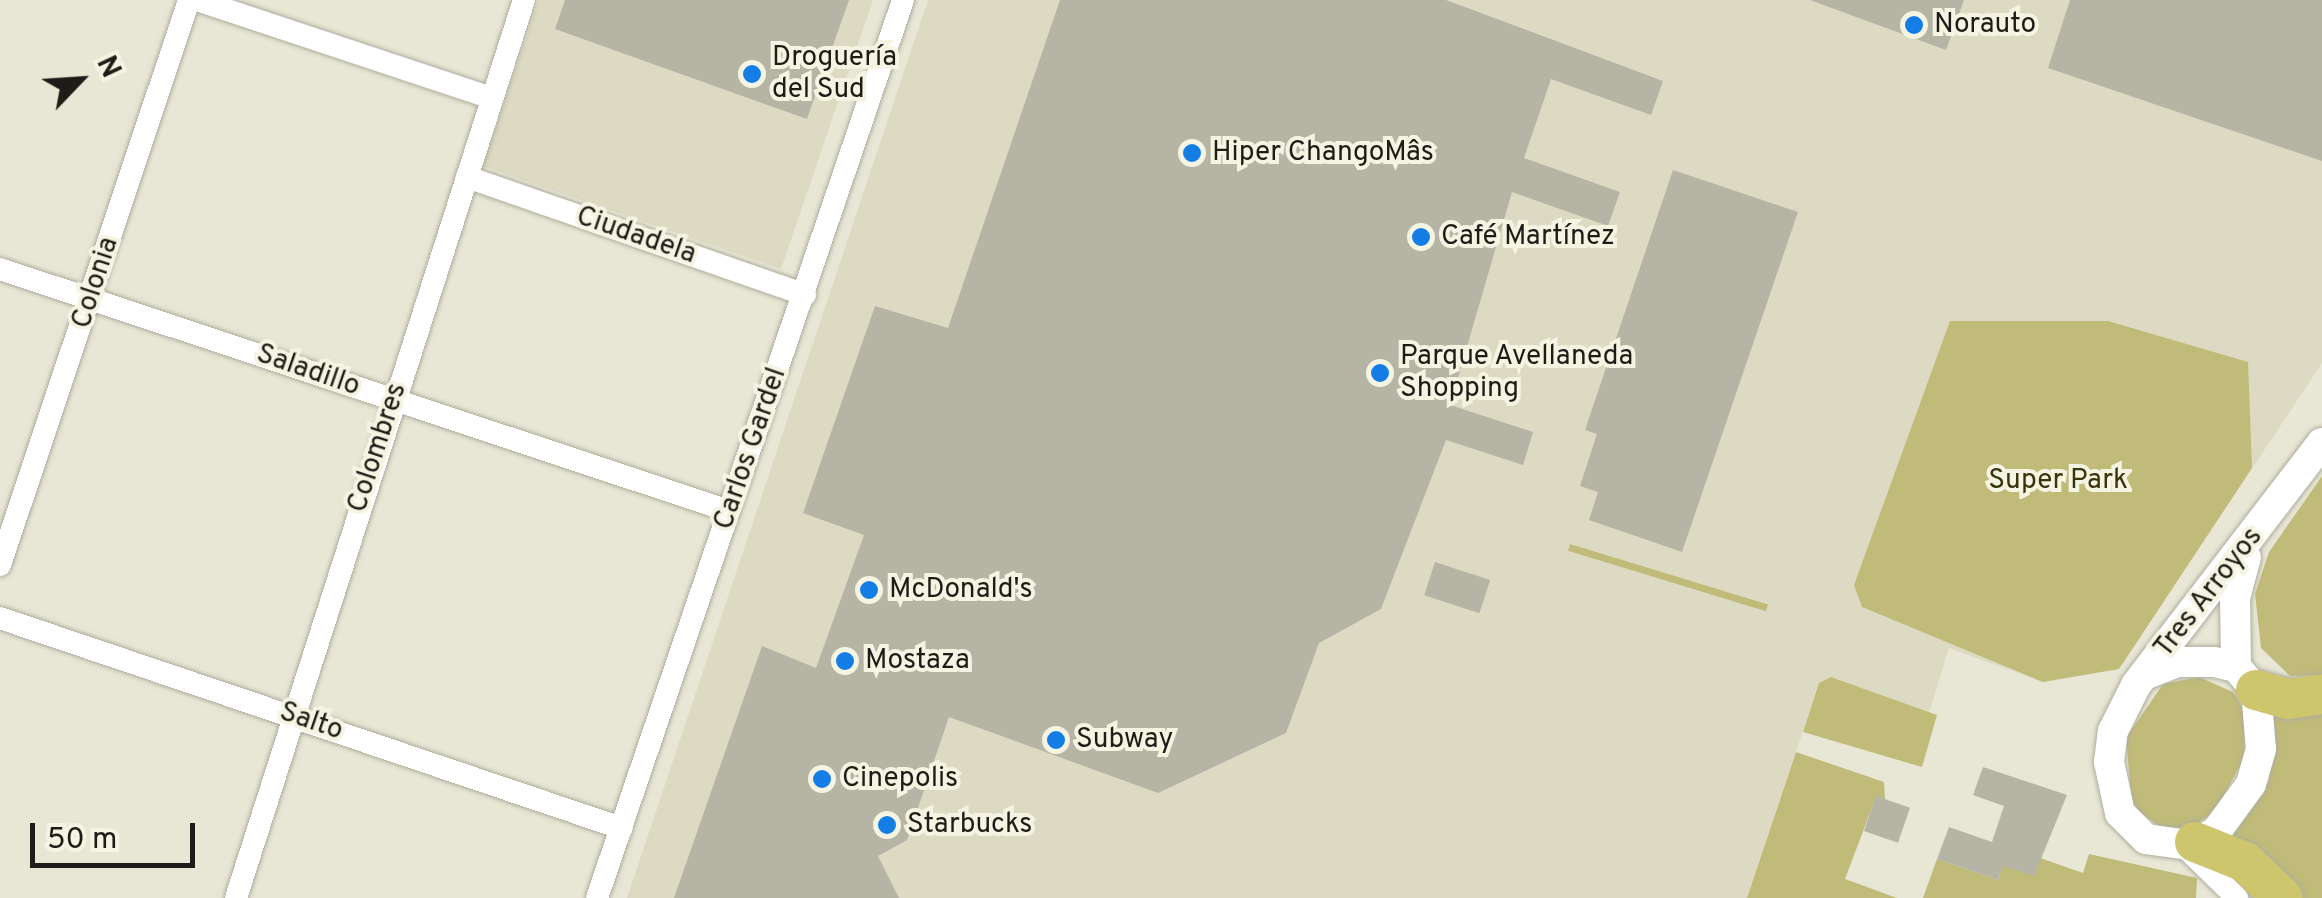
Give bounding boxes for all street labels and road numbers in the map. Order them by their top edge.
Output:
street label: Ciudadela [572,200,700,272]
street label: Colonia [65,233,127,333]
street label: Saladillo [252,338,364,404]
street label: Carlos Gardel [708,364,794,534]
street label: Colombres [341,379,415,517]
street label: Tres Arroyos [2147,521,2271,665]
street label: Salto [275,696,347,748]

